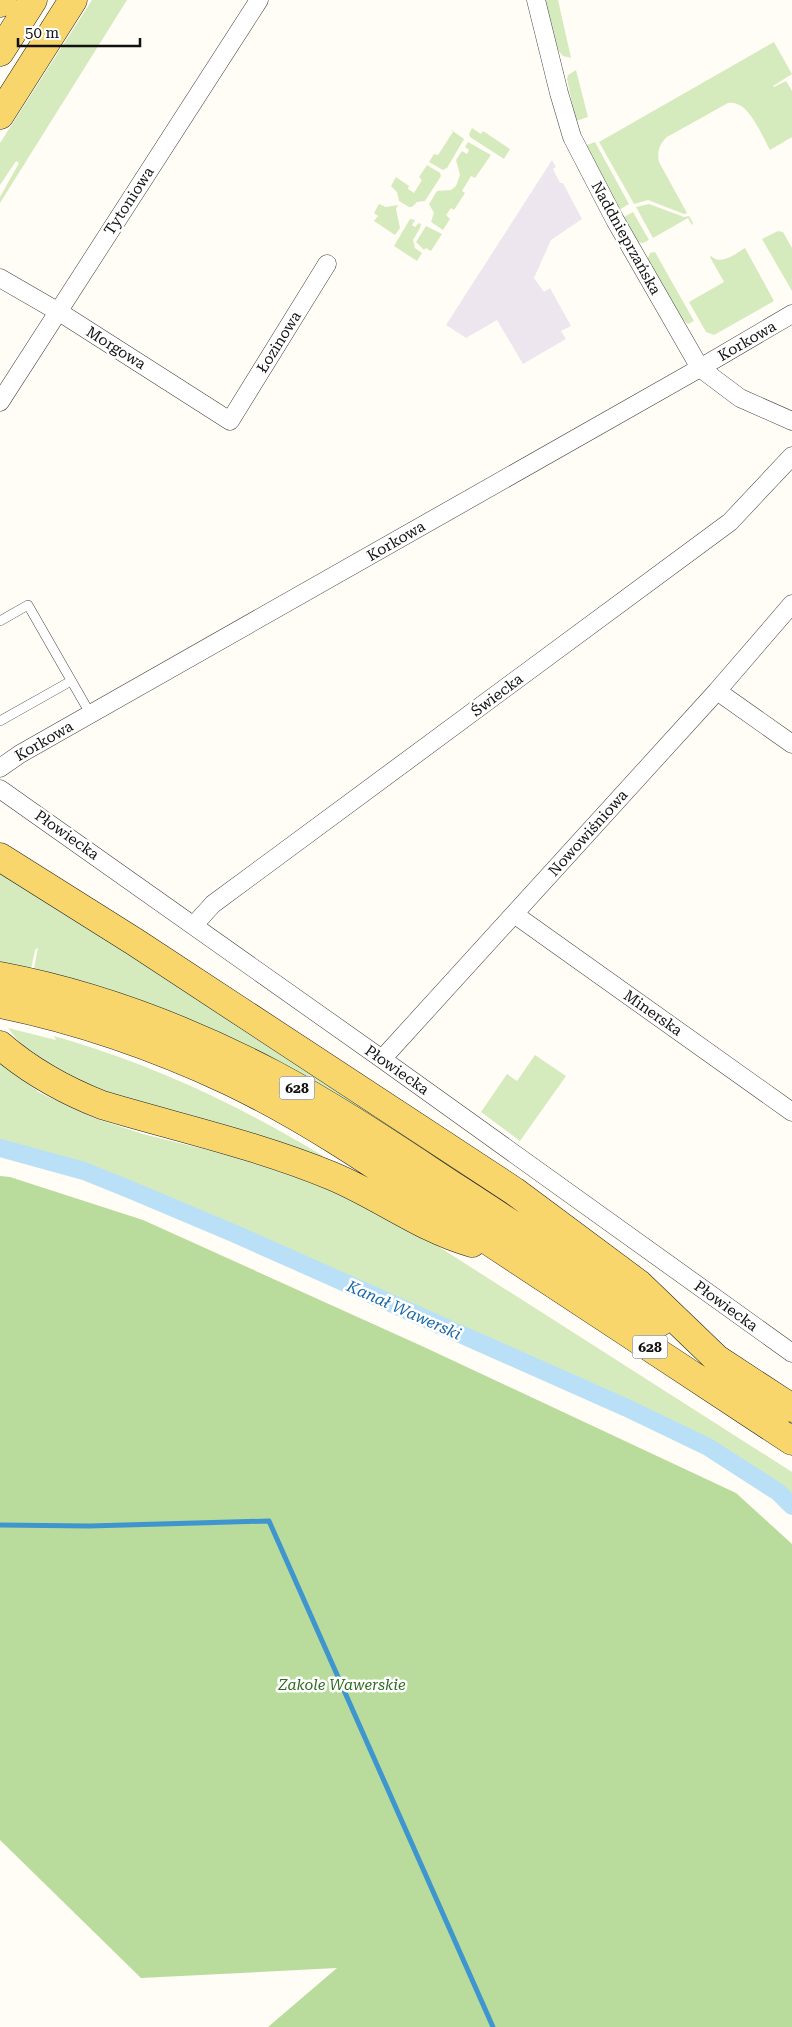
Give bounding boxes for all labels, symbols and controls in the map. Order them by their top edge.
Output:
scale bar [18,15,140,47]
text: 50 m [25,24,60,42]
street label: Tytoniowa [100,164,158,238]
street label: Naddnieprzańska [587,178,665,298]
street label: Łozinowa [253,308,305,376]
street label: Korkowa [715,317,779,365]
street label: Morgowa [83,323,149,373]
street label: Korkowa [364,517,428,565]
street label: Świecka [467,669,527,720]
street label: Korkowa [12,717,76,765]
street label: Nowowiśniowa [545,786,631,880]
street label: Płowiecka [31,806,103,864]
street label: Minerska [620,986,686,1040]
street label: Płowiecka [361,1041,433,1099]
road number: 628 [280,1076,314,1100]
water label: Kanał Wawerski [343,1276,464,1344]
street label: Płowiecka [691,1277,761,1335]
road number: 628 [632,1335,668,1358]
park label: Zakole Wawerskie [277,1676,406,1694]

